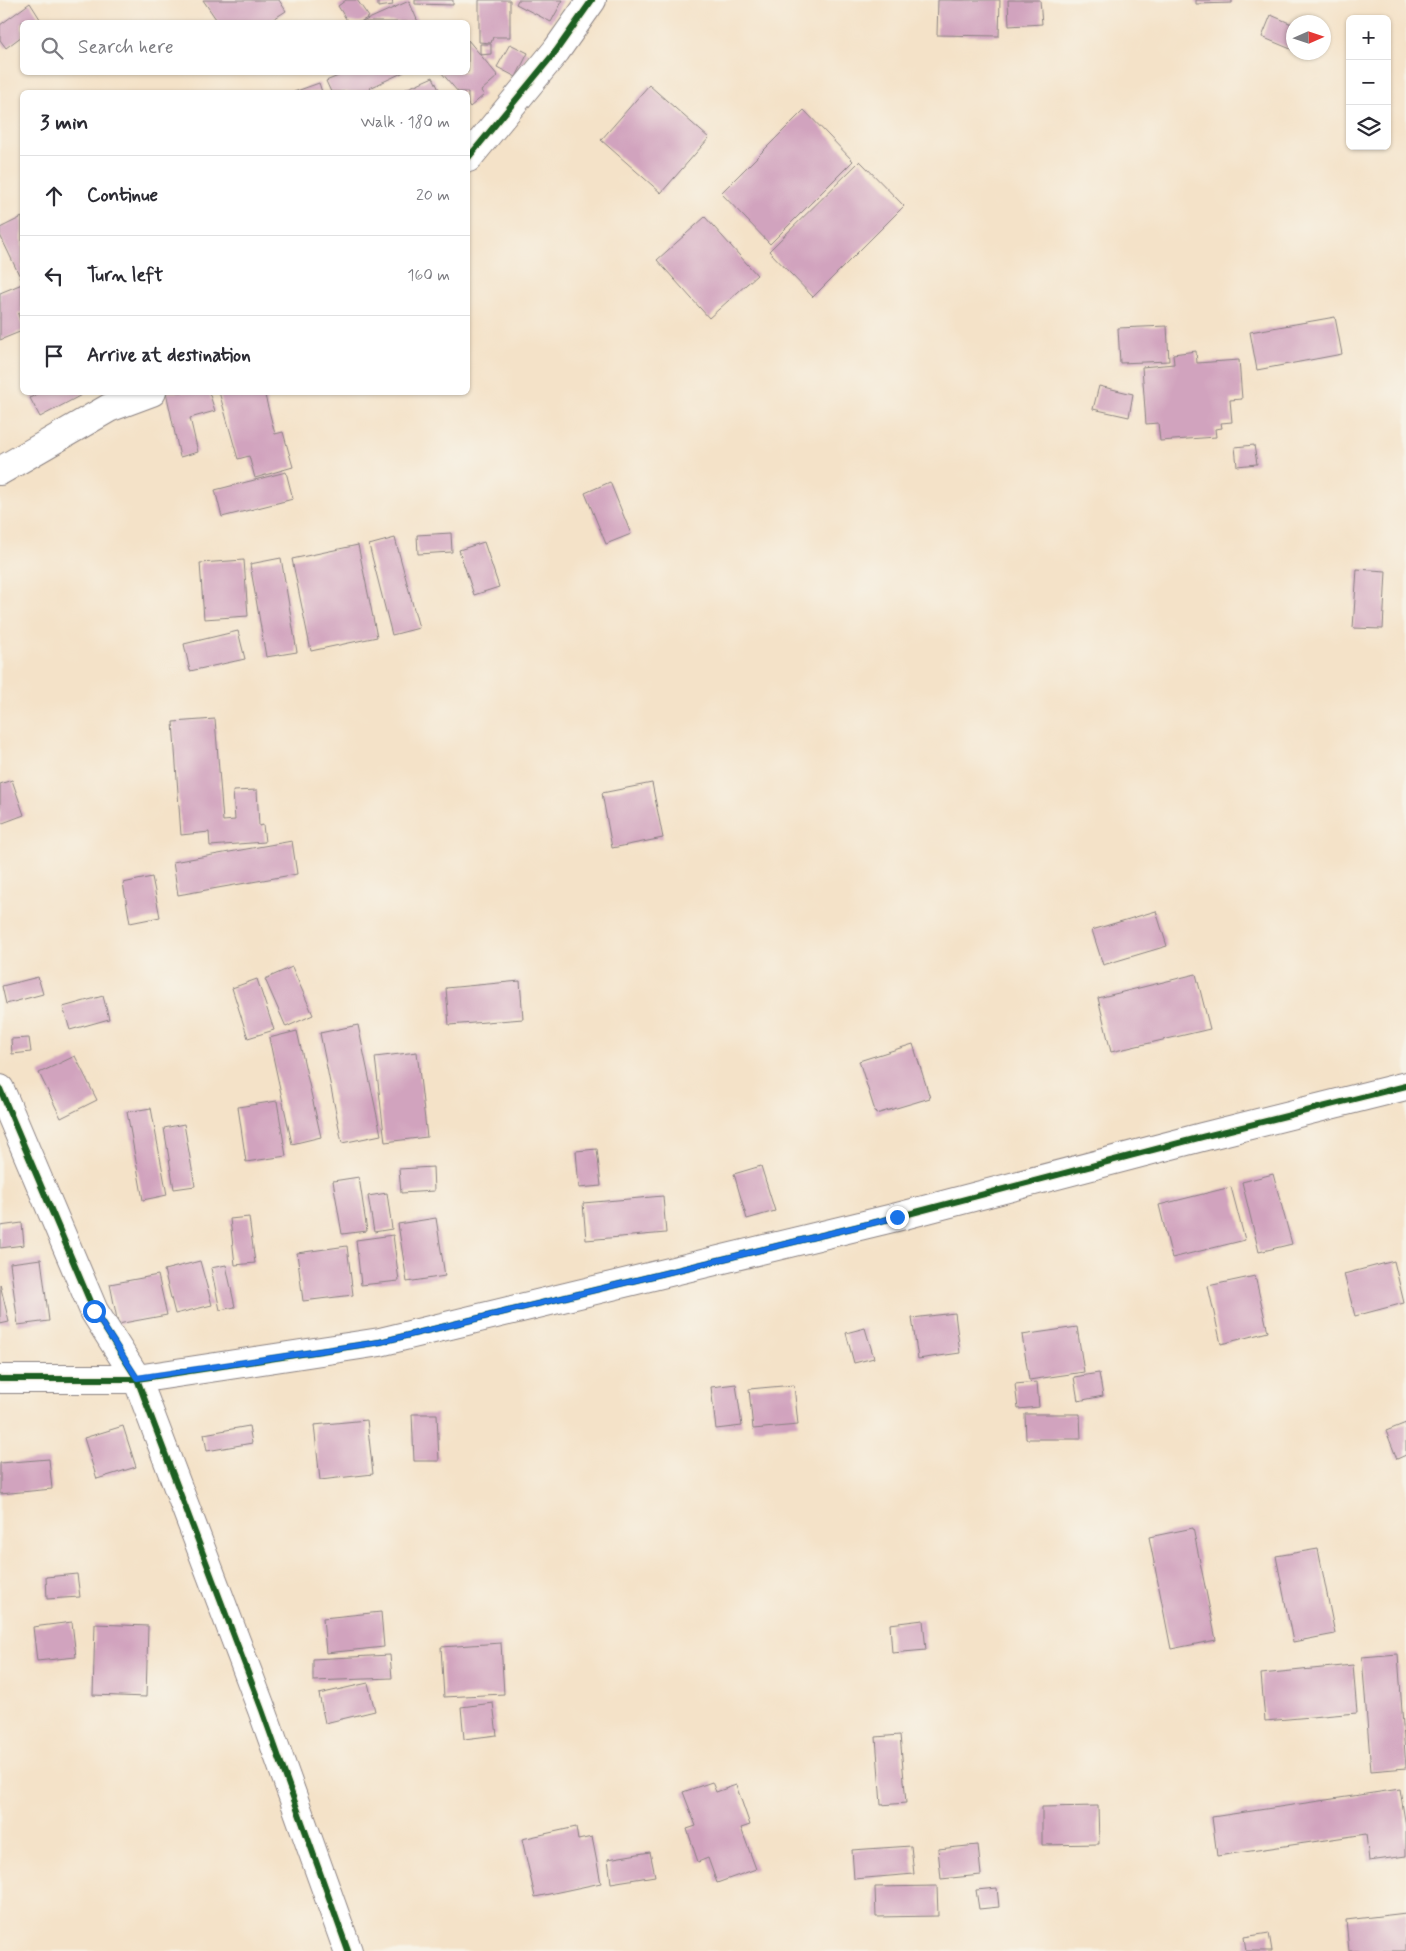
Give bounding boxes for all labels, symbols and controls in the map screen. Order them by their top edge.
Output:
north arrow [1286,15,1331,60]
map controls [1346,15,1391,150]
button: + [1346,15,1391,60]
search box [20,20,470,75]
icon: search [38,34,66,62]
text: Search here [78,35,174,60]
button: − [1346,60,1391,105]
button: layers [1346,105,1391,150]
text: 3 min [40,109,88,137]
text: Walk · 180 m [361,112,450,133]
icon: ahead [40,182,68,210]
text: Continue [87,183,158,208]
text: 20 m [416,185,450,206]
icon: left [40,262,68,290]
text: Turn left [87,263,163,288]
text: 160 m [407,265,450,286]
icon: arrive [40,342,68,370]
text: Arrive at destination [87,343,251,368]
route end [886,1206,909,1229]
route start [83,1300,106,1323]

